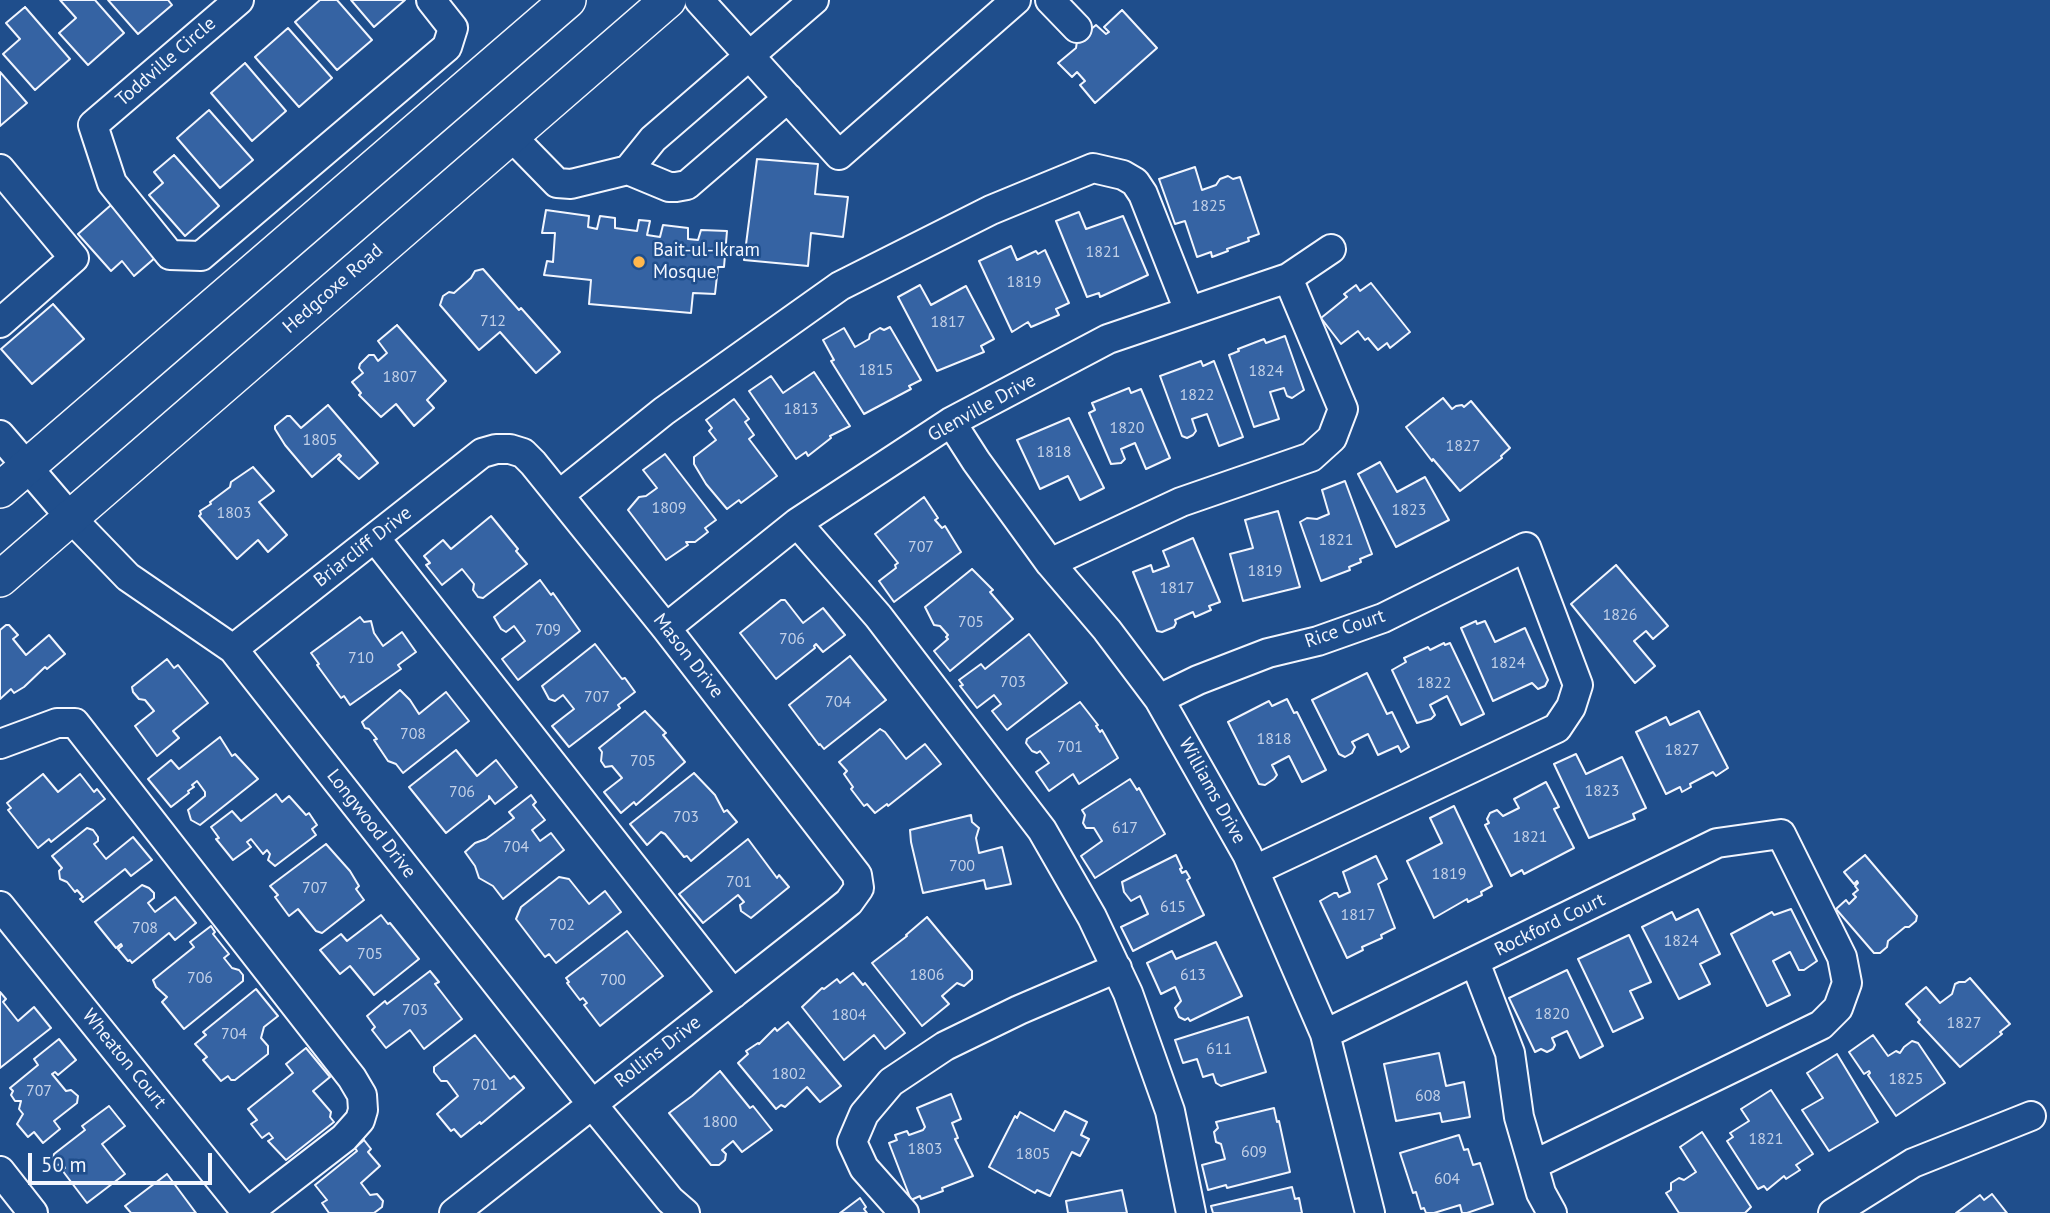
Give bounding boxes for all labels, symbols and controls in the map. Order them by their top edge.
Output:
street label: Toddville Circle [111,12,221,112]
house number: 1825 [1192,196,1226,216]
street label: Hedgcoxe Road [278,239,388,339]
place label: Bait-ul-Ikram Mosque [653,240,760,284]
house number: 1821 [1086,242,1120,262]
marker: Bait-ul-Ikram Mosque [631,254,647,270]
house number: 1819 [1007,272,1041,292]
house number: 712 [480,311,506,331]
house number: 1817 [931,312,965,332]
house number: 1815 [859,360,893,380]
house number: 1824 [1249,361,1283,381]
house number: 1807 [383,367,417,387]
street label: Glenville Drive [924,369,1040,447]
house number: 1822 [1180,385,1214,405]
house number: 1813 [784,399,818,419]
house number: 1820 [1110,418,1144,438]
house number: 1805 [303,430,337,450]
house number: 1827 [1446,436,1480,456]
house number: 1818 [1037,442,1071,462]
house number: 1809 [652,498,686,518]
house number: 1823 [1392,500,1426,520]
street label: Briarcliff Drive [310,502,416,592]
house number: 1803 [217,503,251,523]
house number: 1821 [1319,530,1353,550]
house number: 707 [908,537,934,557]
house number: 1819 [1248,561,1282,581]
house number: 1817 [1160,578,1194,598]
street label: Rice Court [1302,605,1388,653]
house number: 1826 [1603,605,1637,625]
street label: Mason Drive [648,609,728,703]
house number: 705 [958,612,984,632]
house number: 709 [535,620,561,640]
house number: 706 [779,629,805,649]
house number: 710 [348,648,374,668]
house number: 1824 [1491,653,1525,673]
house number: 703 [1000,672,1026,692]
house number: 1822 [1417,673,1451,693]
house number: 707 [584,687,610,707]
house number: 704 [825,692,851,712]
house number: 708 [400,724,426,744]
house number: 1818 [1257,729,1291,749]
street label: Williams Drive [1174,734,1250,848]
house number: 701 [1057,737,1083,757]
house number: 1827 [1665,740,1699,760]
house number: 705 [630,751,656,771]
street label: Longwood Drive [322,765,420,883]
house number: 1823 [1585,781,1619,801]
house number: 706 [449,782,475,802]
house number: 703 [673,807,699,827]
house number: 617 [1112,818,1138,838]
house number: 1821 [1513,827,1547,847]
house number: 704 [503,837,529,857]
house number: 700 [949,856,975,876]
house number: 1819 [1432,864,1466,884]
house number: 701 [726,872,752,892]
house number: 707 [302,878,328,898]
street label: Rockford Court [1491,888,1609,962]
house number: 615 [1160,897,1186,917]
house number: 1817 [1341,905,1375,925]
house number: 702 [549,915,575,935]
house number: 708 [132,918,158,938]
house number: 1824 [1664,931,1698,951]
house number: 705 [357,944,383,964]
house number: 1806 [910,965,944,985]
house number: 613 [1180,965,1206,985]
house number: 706 [187,968,213,988]
house number: 700 [600,970,626,990]
house number: 703 [402,1000,428,1020]
house number: 1820 [1535,1004,1569,1024]
street label: Wheaton Court [77,1005,171,1113]
house number: 1804 [832,1005,866,1025]
street label: Rollins Drive [610,1011,706,1093]
house number: 1827 [1947,1013,1981,1033]
house number: 704 [221,1024,247,1044]
house number: 611 [1206,1039,1232,1059]
house number: 1802 [772,1064,806,1084]
house number: 1825 [1889,1069,1923,1089]
house number: 701 [472,1075,498,1095]
house number: 707 [26,1081,52,1101]
house number: 608 [1415,1086,1441,1106]
house number: 1800 [703,1112,737,1132]
house number: 1821 [1749,1129,1783,1149]
house number: 1803 [908,1139,942,1159]
scale bar [32,1140,215,1184]
house number: 609 [1241,1142,1267,1162]
house number: 1805 [1016,1144,1050,1164]
text: 50 m [41,1151,87,1178]
house number: 604 [1434,1169,1460,1189]

